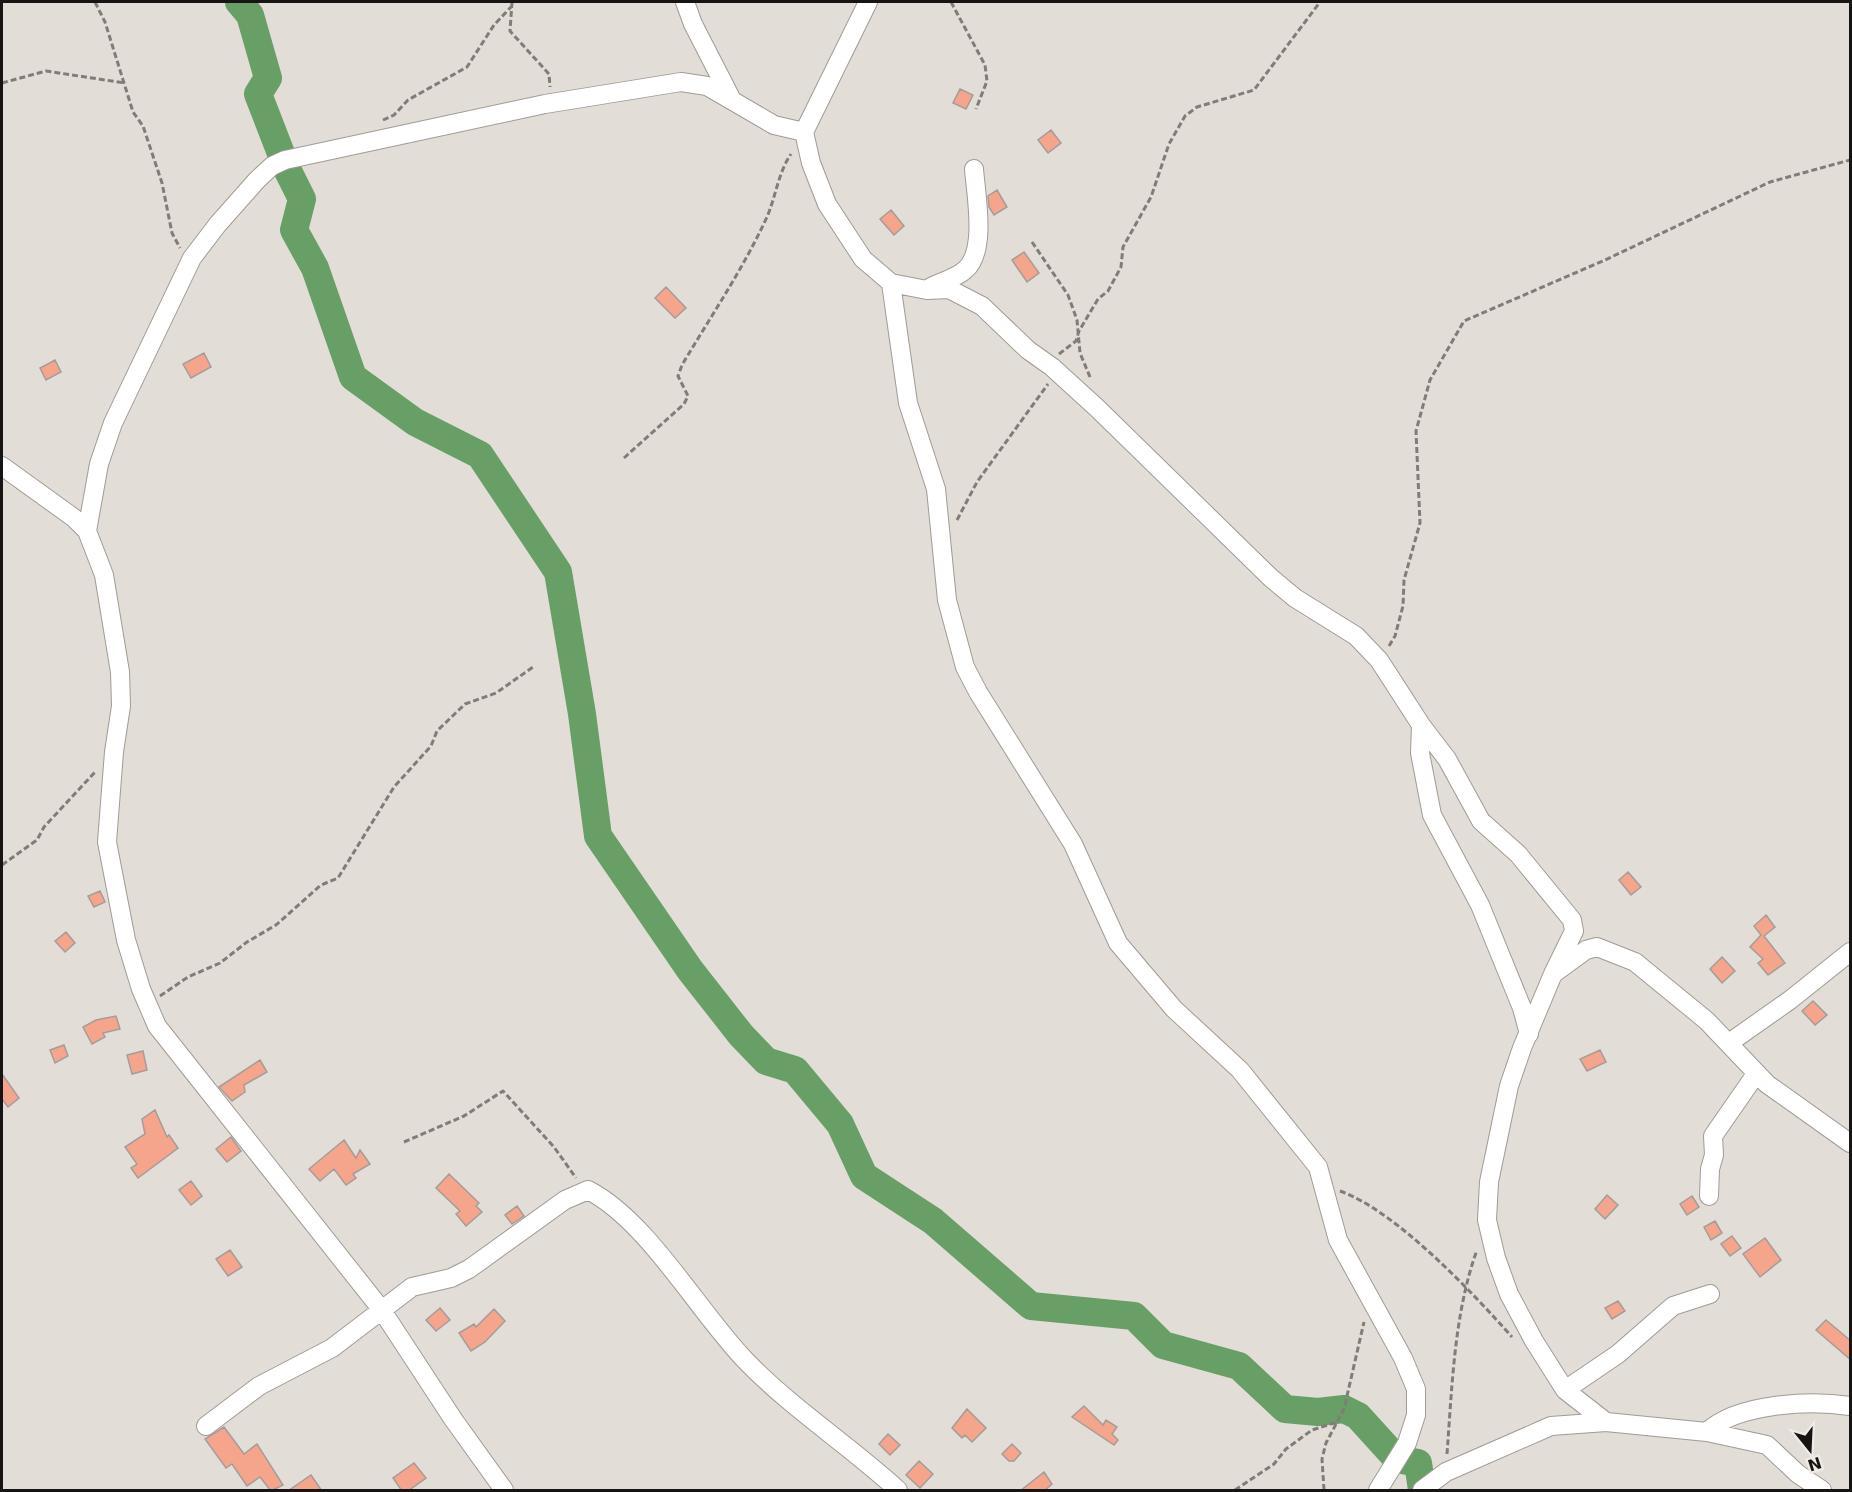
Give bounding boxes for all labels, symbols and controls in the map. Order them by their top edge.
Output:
north arrow [1780,1420,1840,1480]
text: N [1805,1453,1824,1475]

